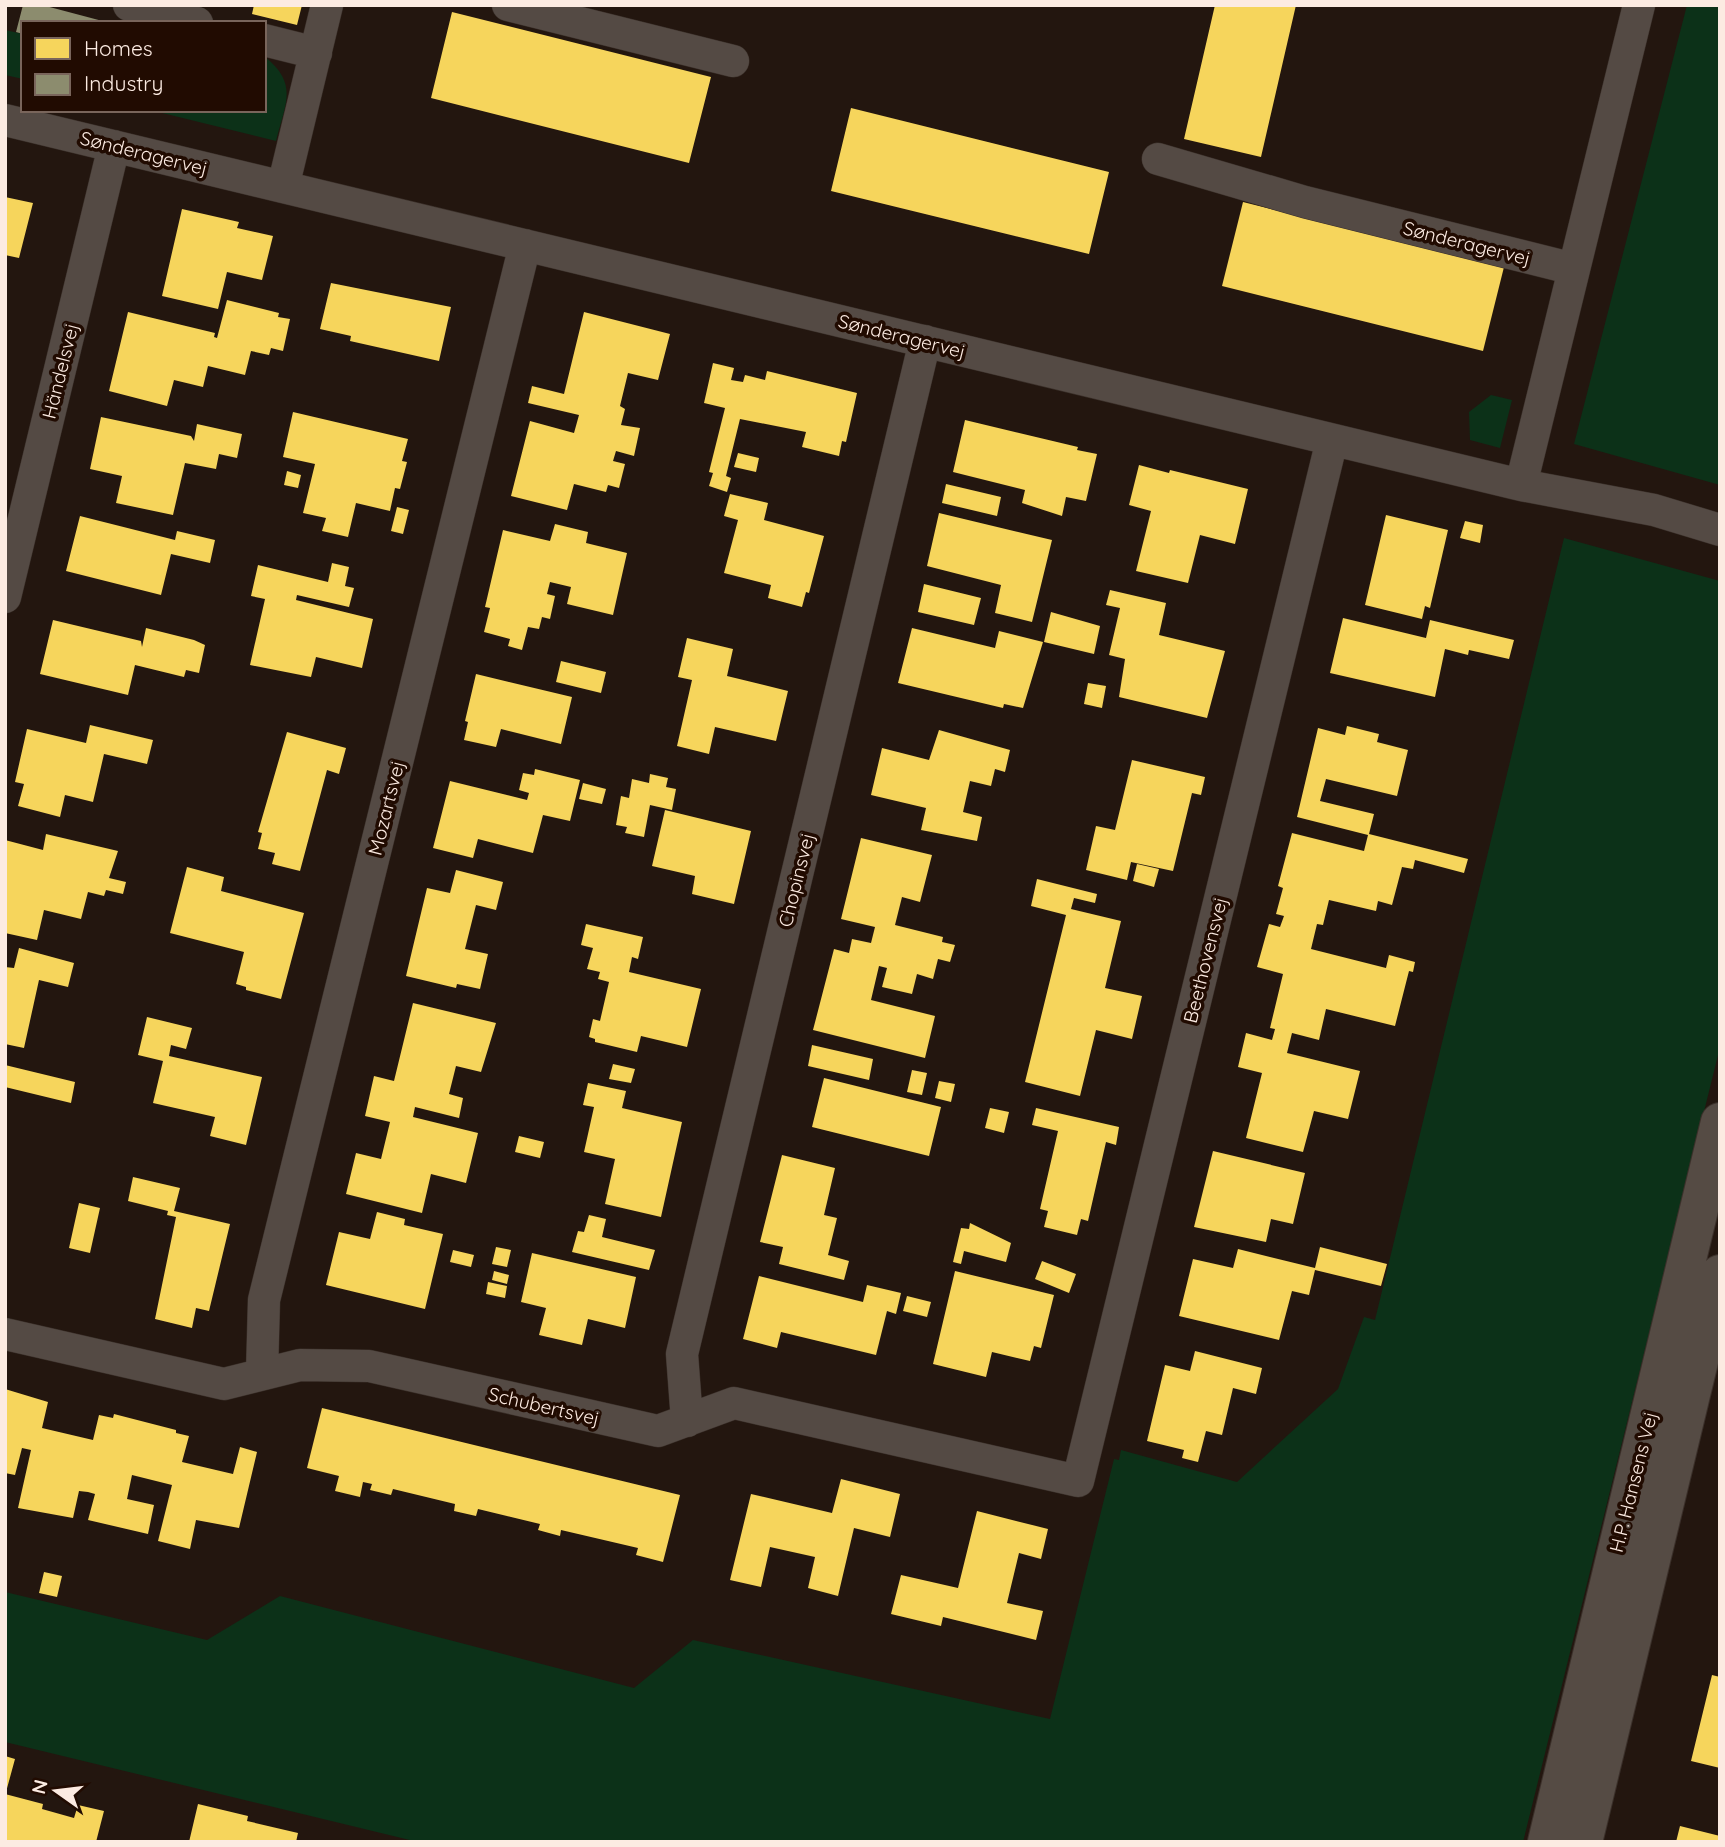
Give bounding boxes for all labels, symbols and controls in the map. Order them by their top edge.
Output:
legend [21,21,266,112]
text: Homes [84,35,153,61]
text: Industry [84,70,163,96]
street label: Sønderagervej [78,126,210,180]
street label: Sønderagervej [1401,216,1533,270]
street label: Sønderagervej [836,309,968,363]
street label: Händelsvej [37,321,83,421]
street label: Mozartsvej [363,758,409,858]
street label: Chopinsvej [773,831,819,929]
street label: Beethovensvej [1178,895,1232,1025]
street label: Schubertsvej [486,1382,602,1430]
street label: H.P. Hansens Vej [1604,1409,1662,1555]
north arrow [21,1756,91,1826]
text: N [26,1777,53,1797]

